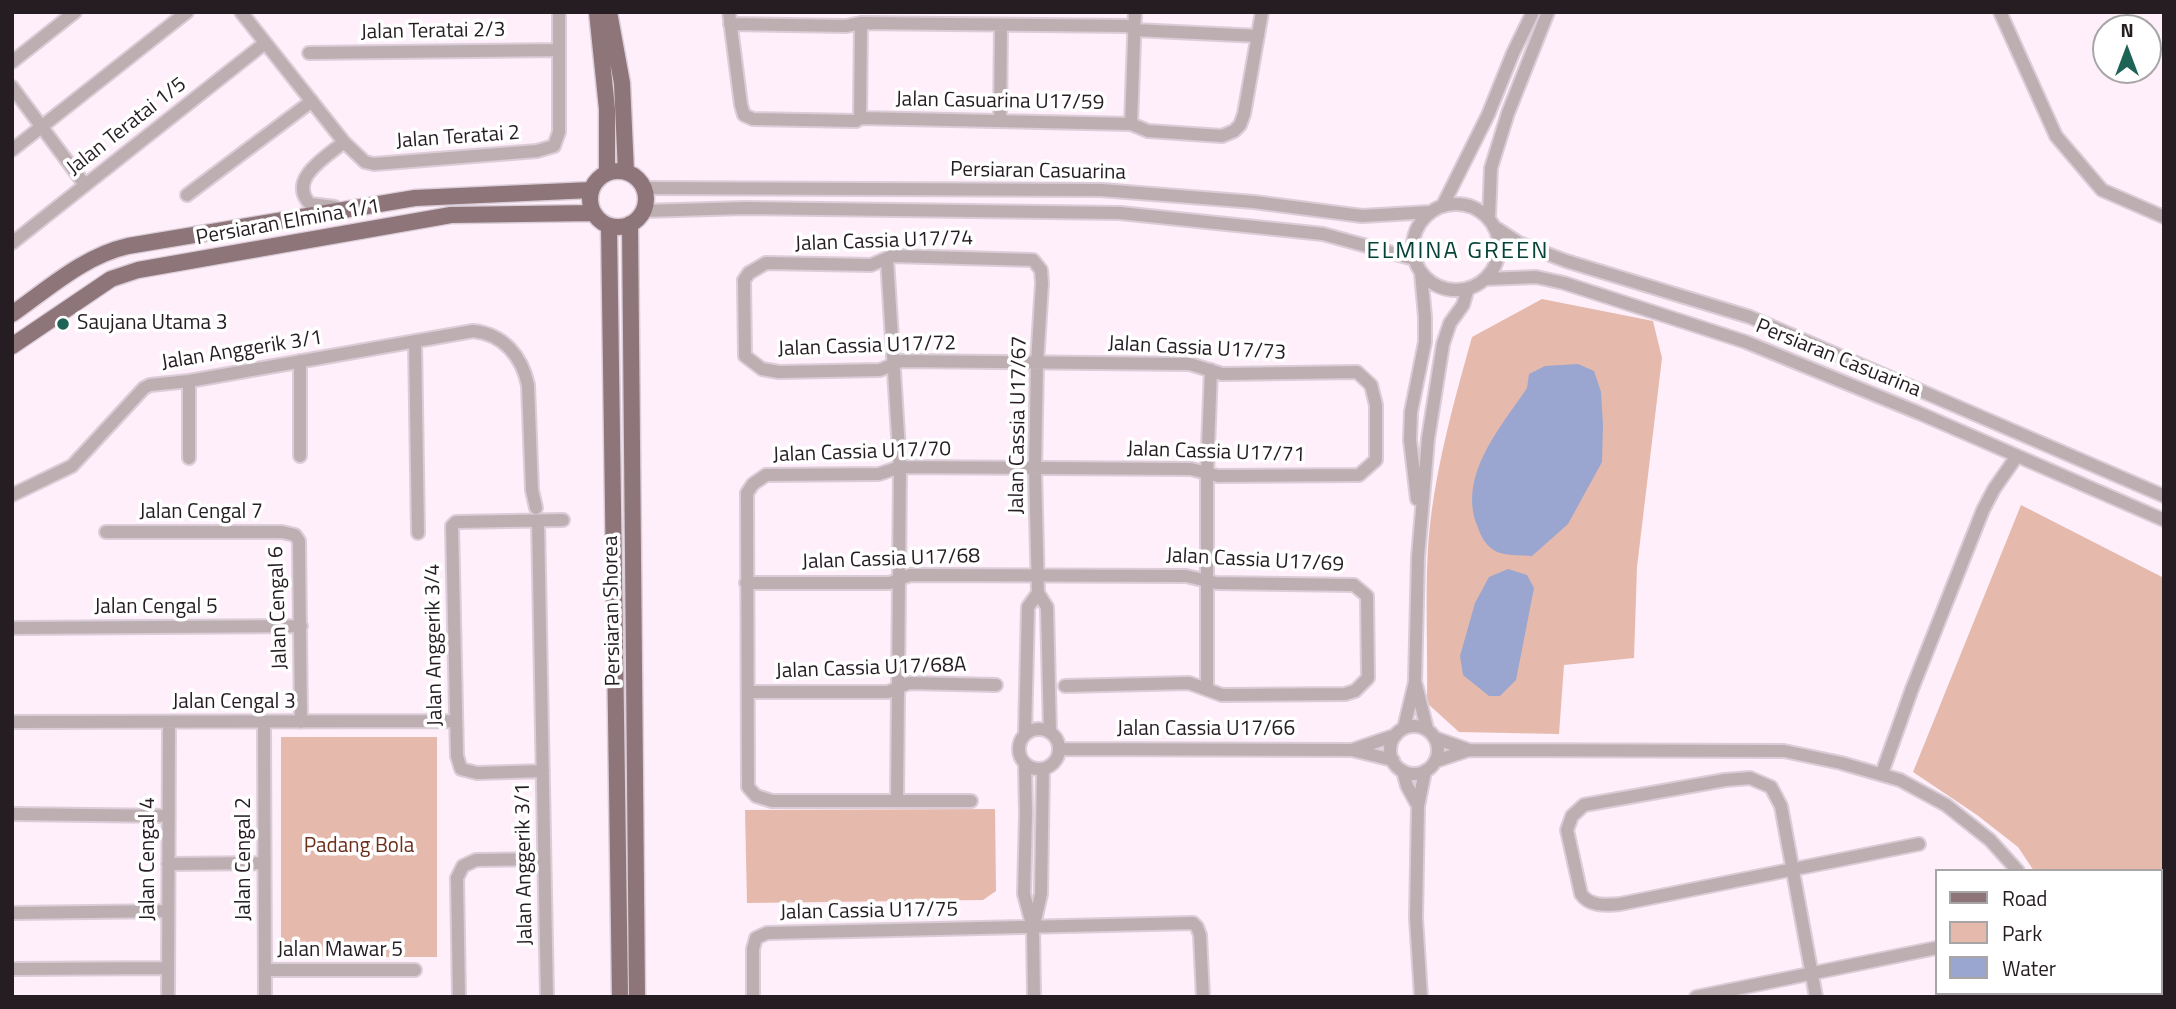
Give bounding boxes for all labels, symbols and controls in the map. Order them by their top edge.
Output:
north arrow [2092,14,2162,84]
text: N [2120,15,2134,44]
street label: Jalan Teratai 2/3 [360,18,506,46]
street label: Jalan Teratai 1/5 [62,73,192,181]
street label: Jalan Casuarina U17/59 [895,88,1105,116]
street label: Jalan Teratai 2 [395,121,521,155]
street label: Persiaran Casuarina [950,158,1126,186]
street label: Persiaran Elmina 1/1 [194,194,382,252]
street label: Jalan Cassia U17/74 [794,226,974,258]
district label: ELMINA GREEN [1368,238,1548,266]
place label: Saujana Utama 3 [77,311,227,337]
street label: Persiaran Casuarina [1752,314,1924,404]
marker: Saujana Utama 3 [55,316,71,332]
street label: Jalan Anggerik 3/1 [160,326,324,376]
street label: Jalan Cassia U17/72 [777,331,957,363]
street label: Jalan Cassia U17/73 [1107,332,1287,366]
street label: Jalan Cassia U17/67 [1005,336,1033,514]
street label: Jalan Cassia U17/70 [772,437,952,469]
street label: Jalan Cassia U17/71 [1126,437,1306,469]
street label: Jalan Cengal 7 [139,500,263,526]
street label: Persiaran Shorea [599,535,627,687]
street label: Jalan Cassia U17/68 [801,544,981,576]
street label: Jalan Cassia U17/69 [1165,544,1345,578]
street label: Jalan Cengal 6 [264,546,294,670]
street label: Jalan Anggerik 3/4 [421,564,449,726]
street label: Jalan Cengal 5 [94,595,218,621]
street label: Jalan Cassia U17/68A [775,653,967,685]
street label: Jalan Cengal 3 [172,690,296,716]
street label: Jalan Cassia U17/66 [1117,717,1295,743]
street label: Jalan Anggerik 3/1 [511,783,539,945]
street label: Jalan Cengal 4 [136,797,162,921]
street label: Jalan Cengal 2 [232,797,258,921]
park label: Padang Bola [304,834,414,860]
legend [1934,869,2162,995]
text: Road [2002,882,2047,914]
street label: Jalan Cassia U17/75 [780,898,958,926]
text: Park [2002,917,2042,949]
street label: Jalan Mawar 5 [277,938,403,964]
text: Water [2002,952,2056,984]

